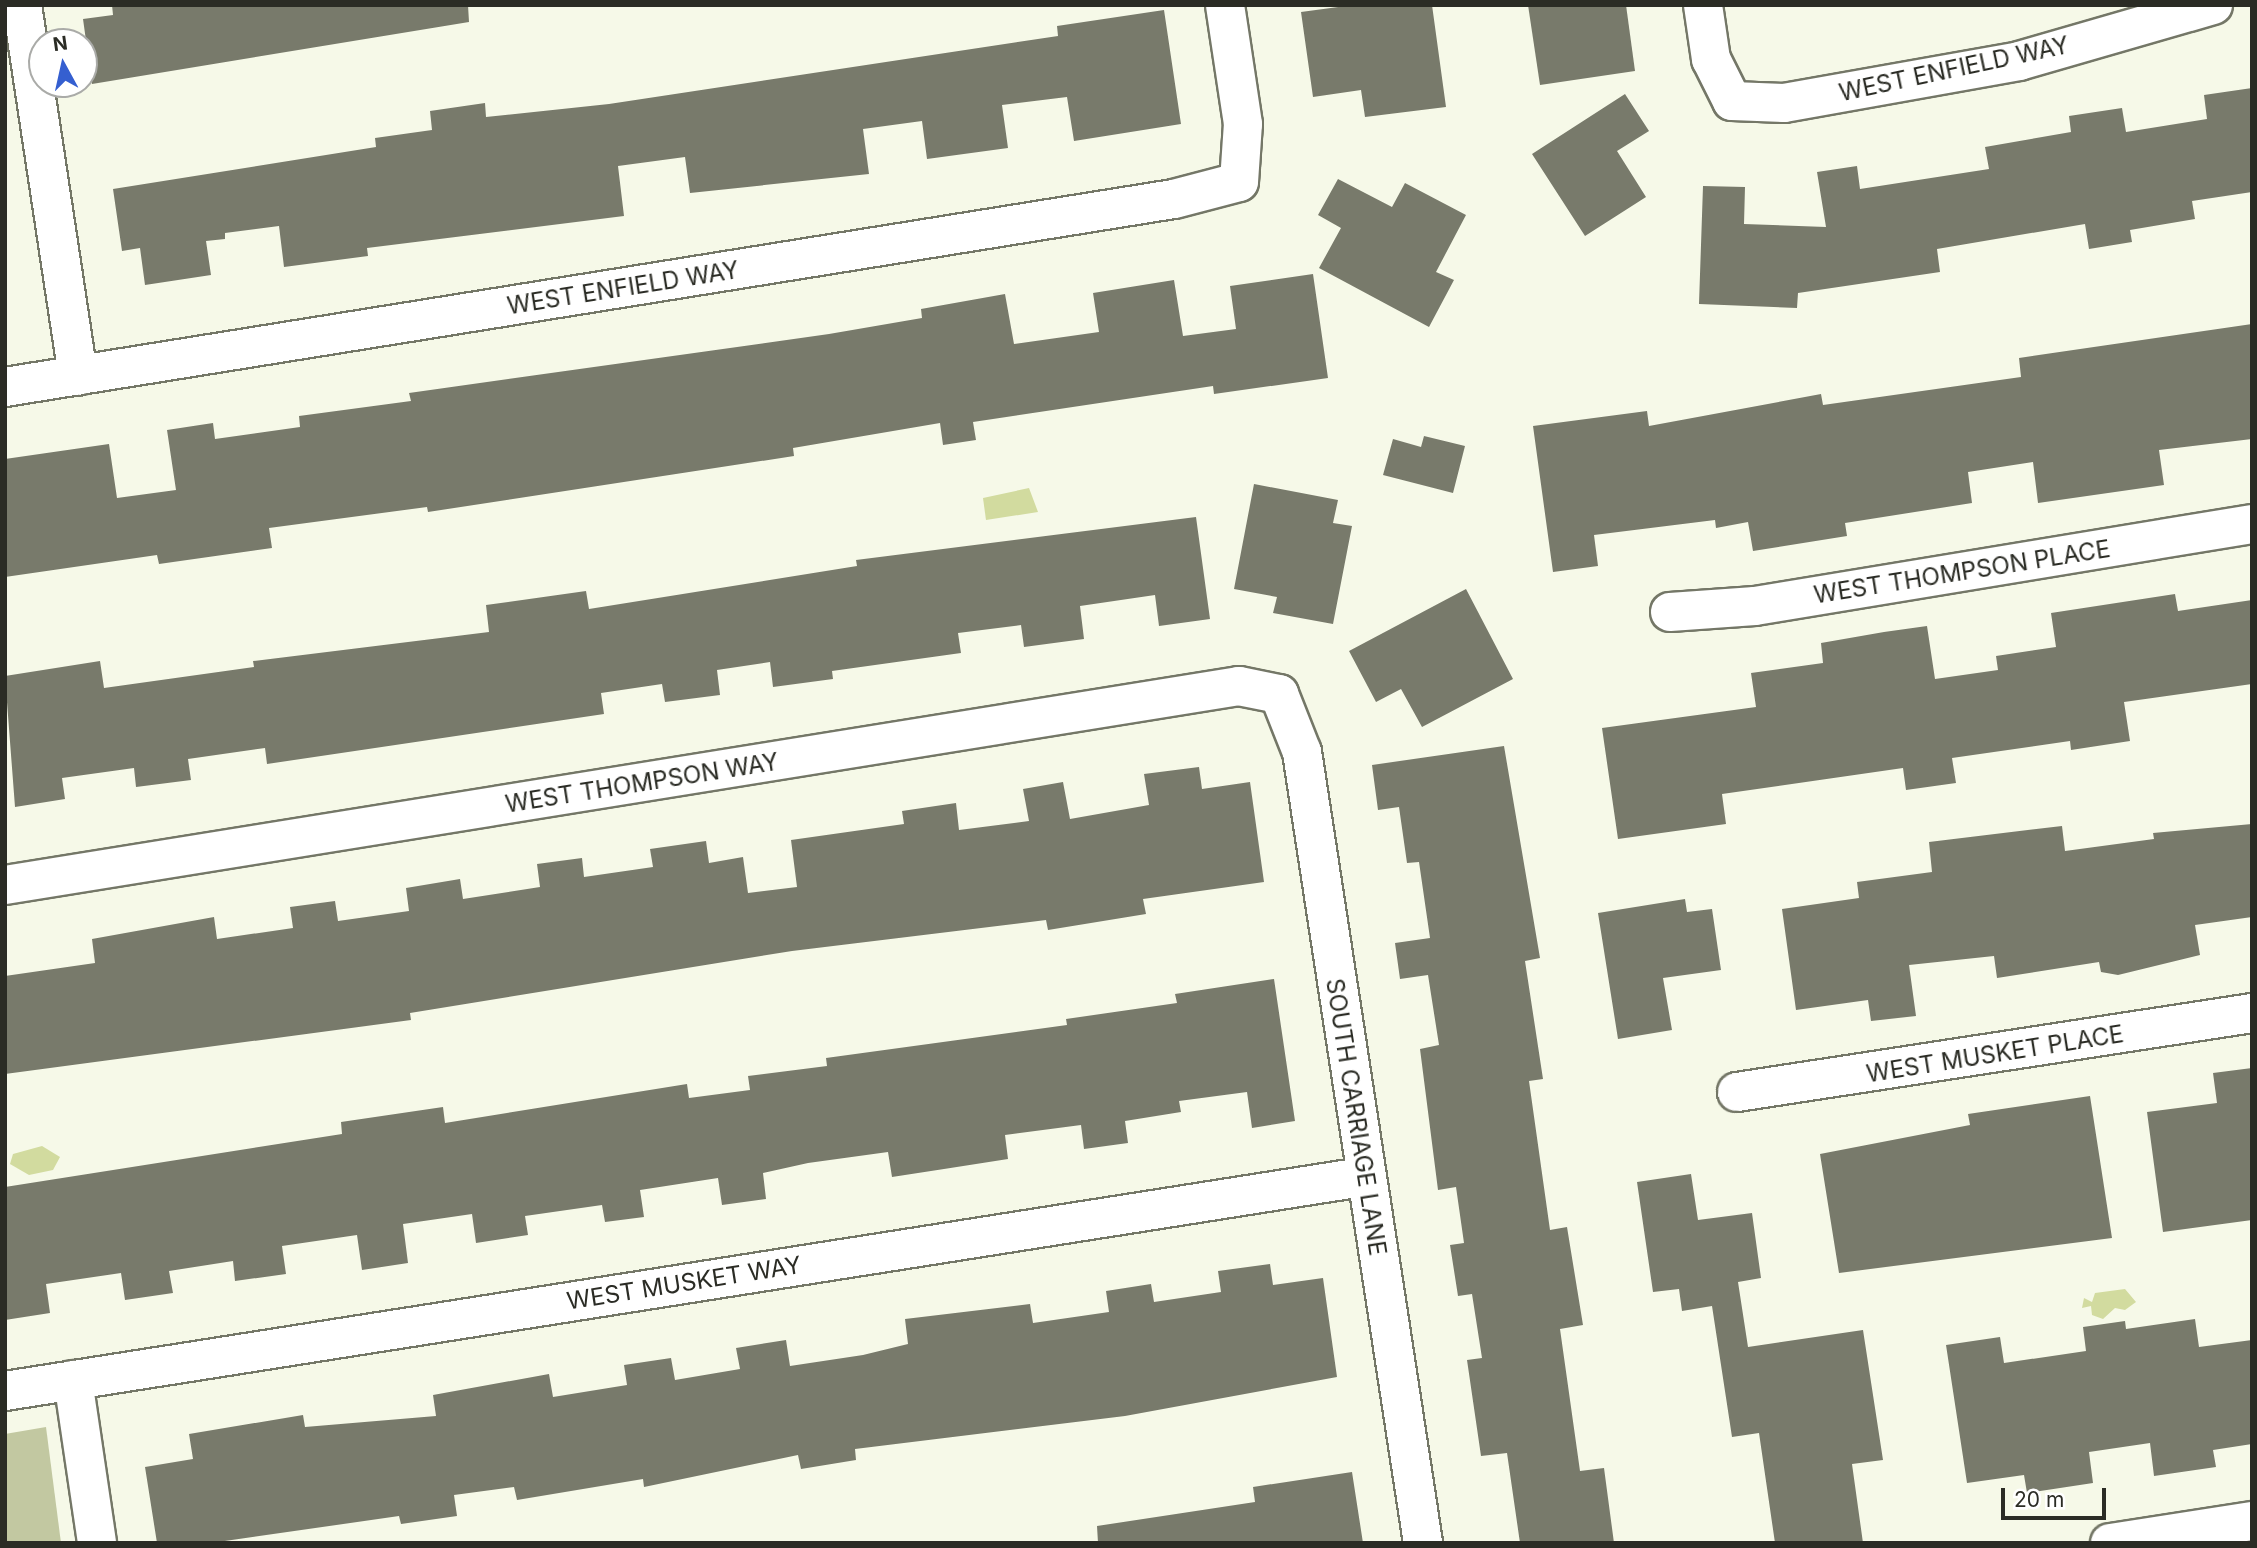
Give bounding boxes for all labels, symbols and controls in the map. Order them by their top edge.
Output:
north arrow [28,28,98,98]
text: N [52,31,69,56]
street label: WEST ENFIELD WAY [1836,31,2072,107]
street label: WEST ENFIELD WAY [505,255,741,321]
street label: WEST THOMPSON PLACE [1812,534,2112,610]
street label: WEST THOMPSON WAY [503,747,781,819]
street label: SOUTH CARRIAGE LANE [1320,976,1392,1258]
street label: WEST MUSKET PLACE [1864,1019,2126,1089]
street label: WEST MUSKET WAY [565,1250,803,1316]
scale bar [2005,1474,2110,1518]
text: 20 m [2014,1487,2064,1512]

